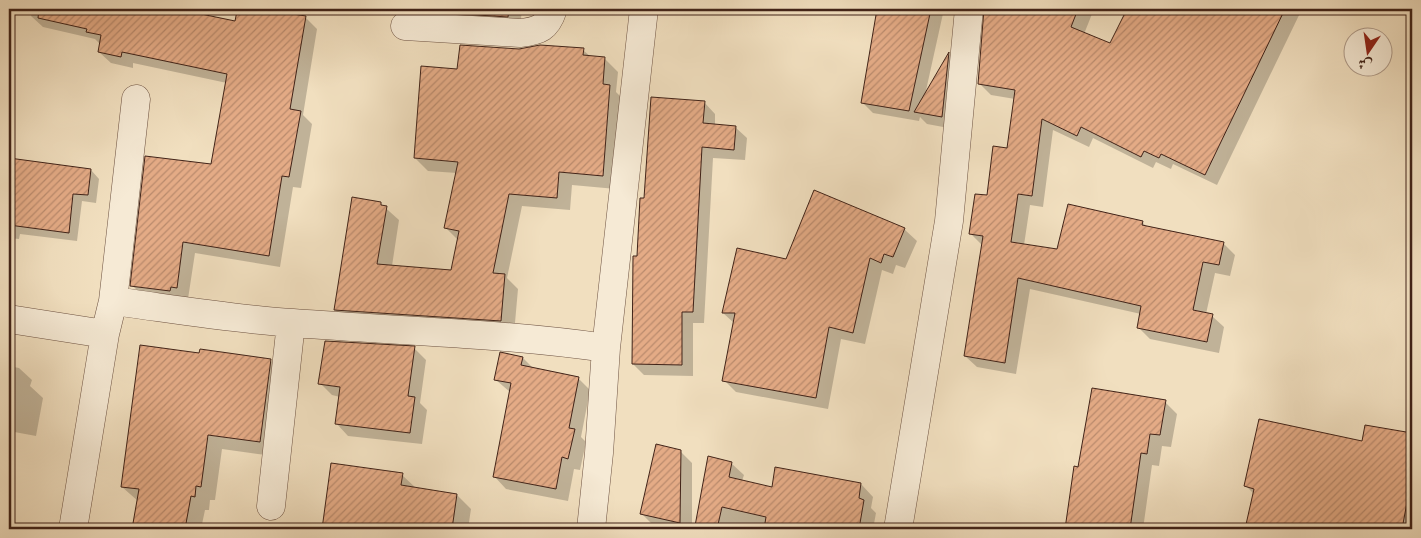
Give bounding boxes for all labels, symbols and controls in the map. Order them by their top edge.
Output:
north arrow [1344,28,1394,78]
text: ش [1356,53,1374,74]

